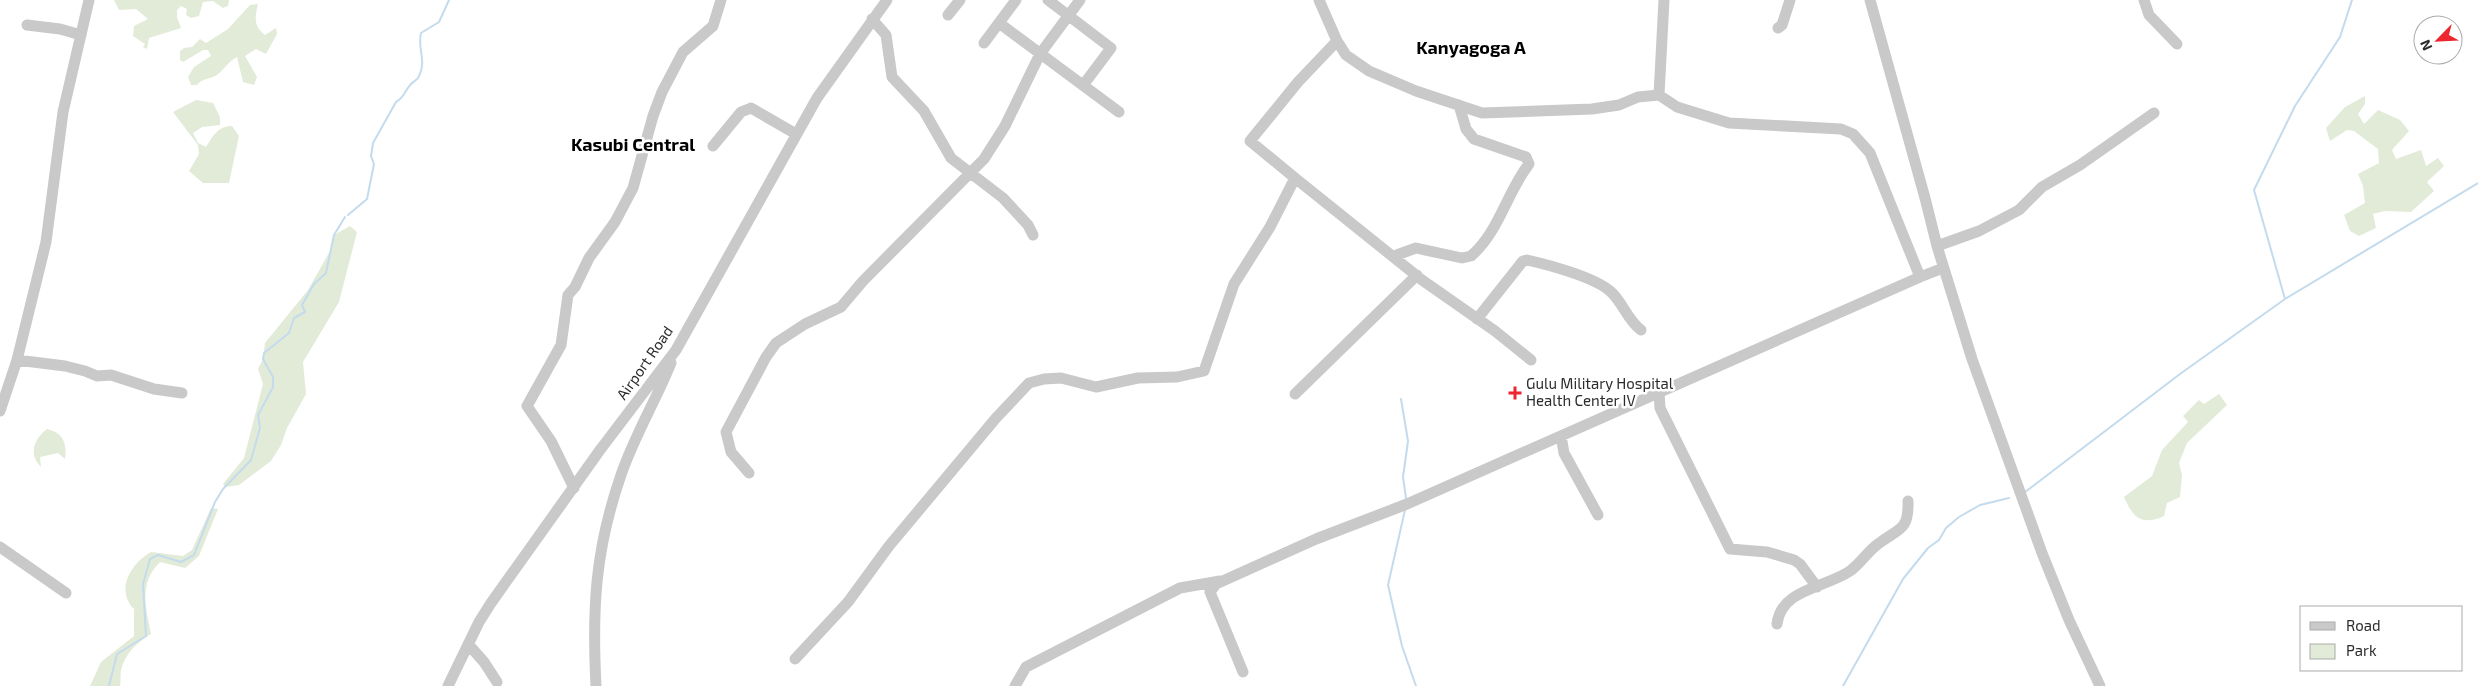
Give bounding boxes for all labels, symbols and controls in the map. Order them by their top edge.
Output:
north arrow [2413,15,2463,65]
district label: Kanyagoga A [1416,36,1526,58]
text: N [2416,37,2435,54]
district label: Kasubi Central [571,133,695,155]
street label: Airport Road [612,322,676,403]
place label: Gulu Military Hospital Health Center IV [1526,374,1674,409]
marker: Gulu Military Hospital Health Center IV [1508,386,1522,400]
legend [2300,606,2463,671]
text: Road [2346,616,2381,634]
text: Park [2346,641,2377,659]

